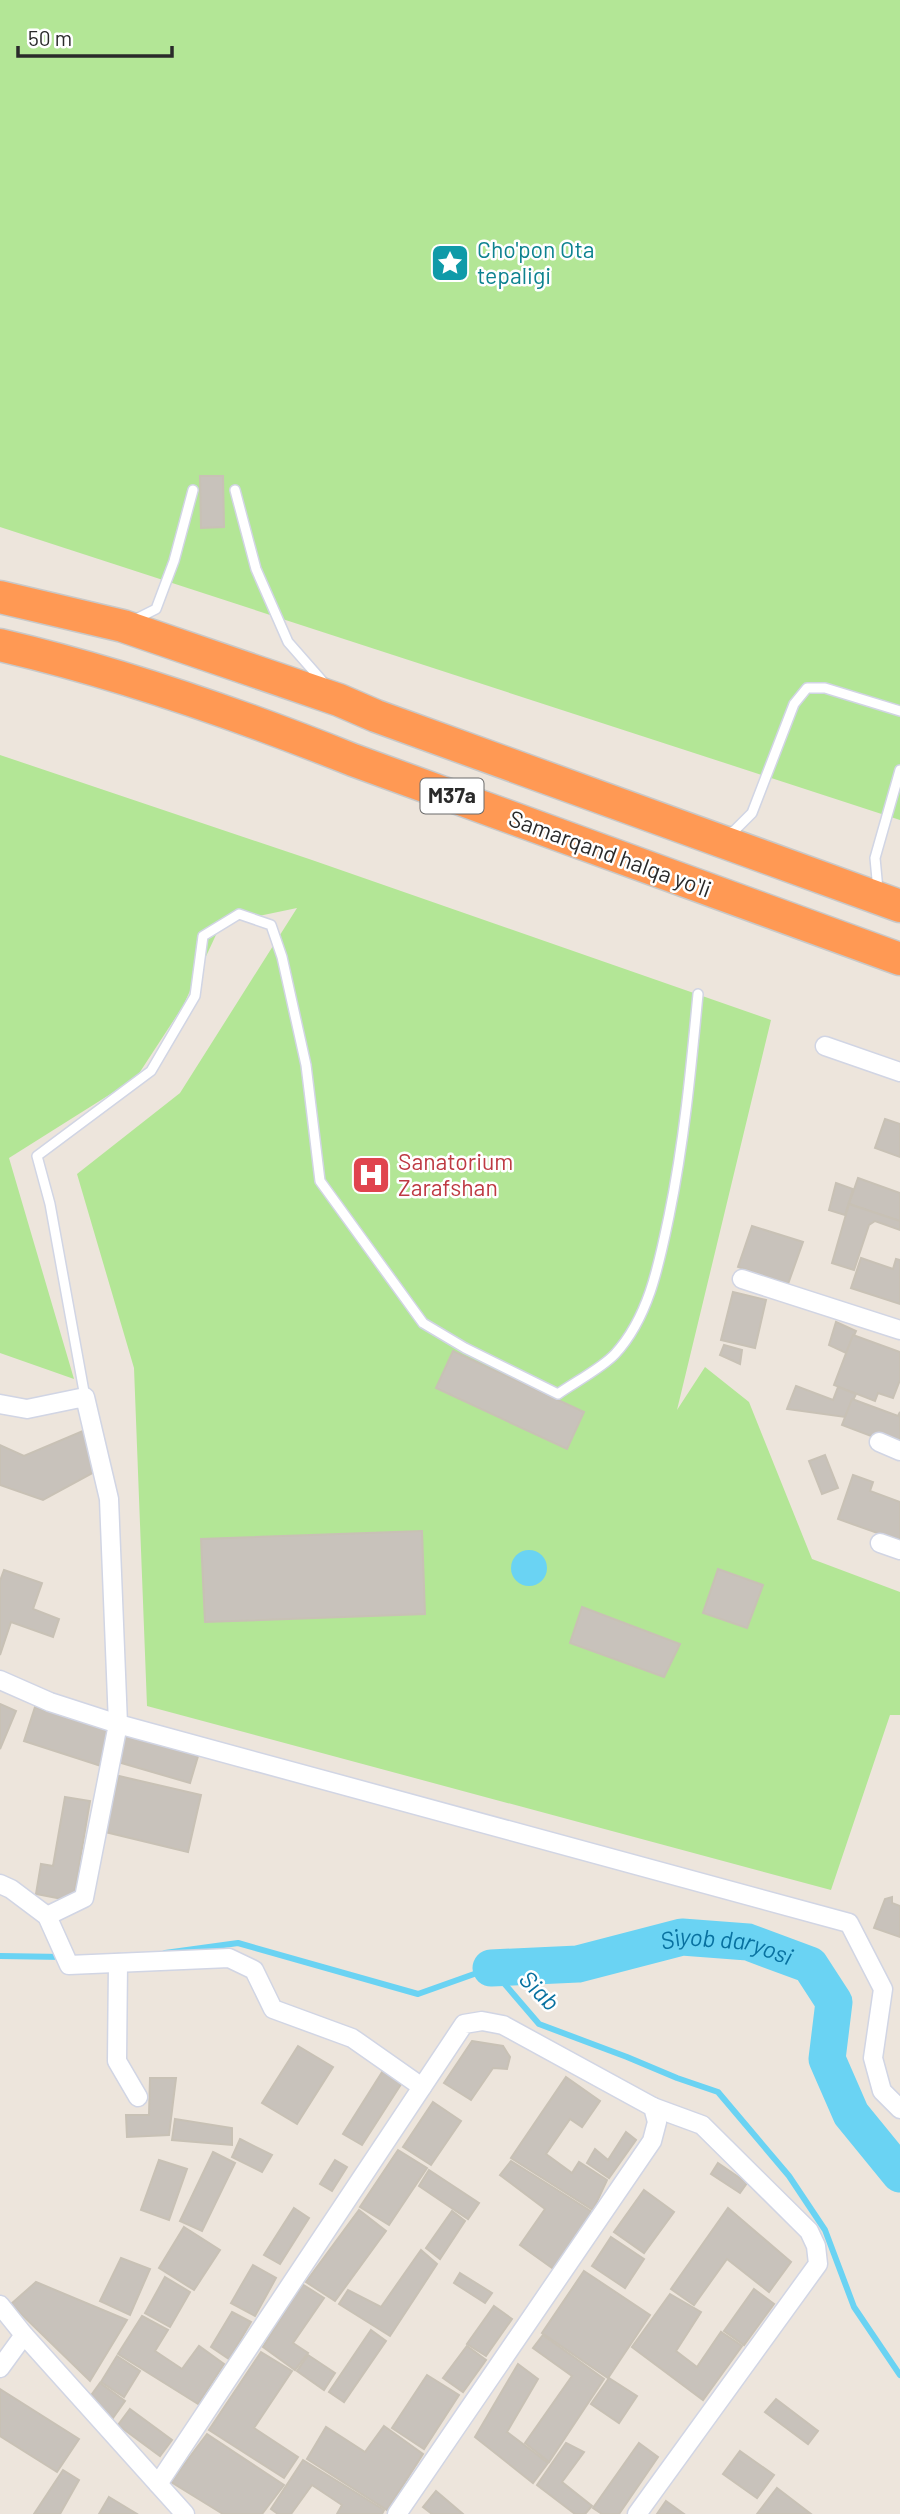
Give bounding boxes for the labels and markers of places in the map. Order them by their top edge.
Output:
place label: Cho'pon Ota tepaligi [477,235,595,289]
place icon: Cho'pon Ota tepaligi [429,242,471,284]
place label: Sanatorium Zarafshan [398,1147,513,1201]
hospital icon: Sanatorium Zarafshan [350,1154,392,1196]

